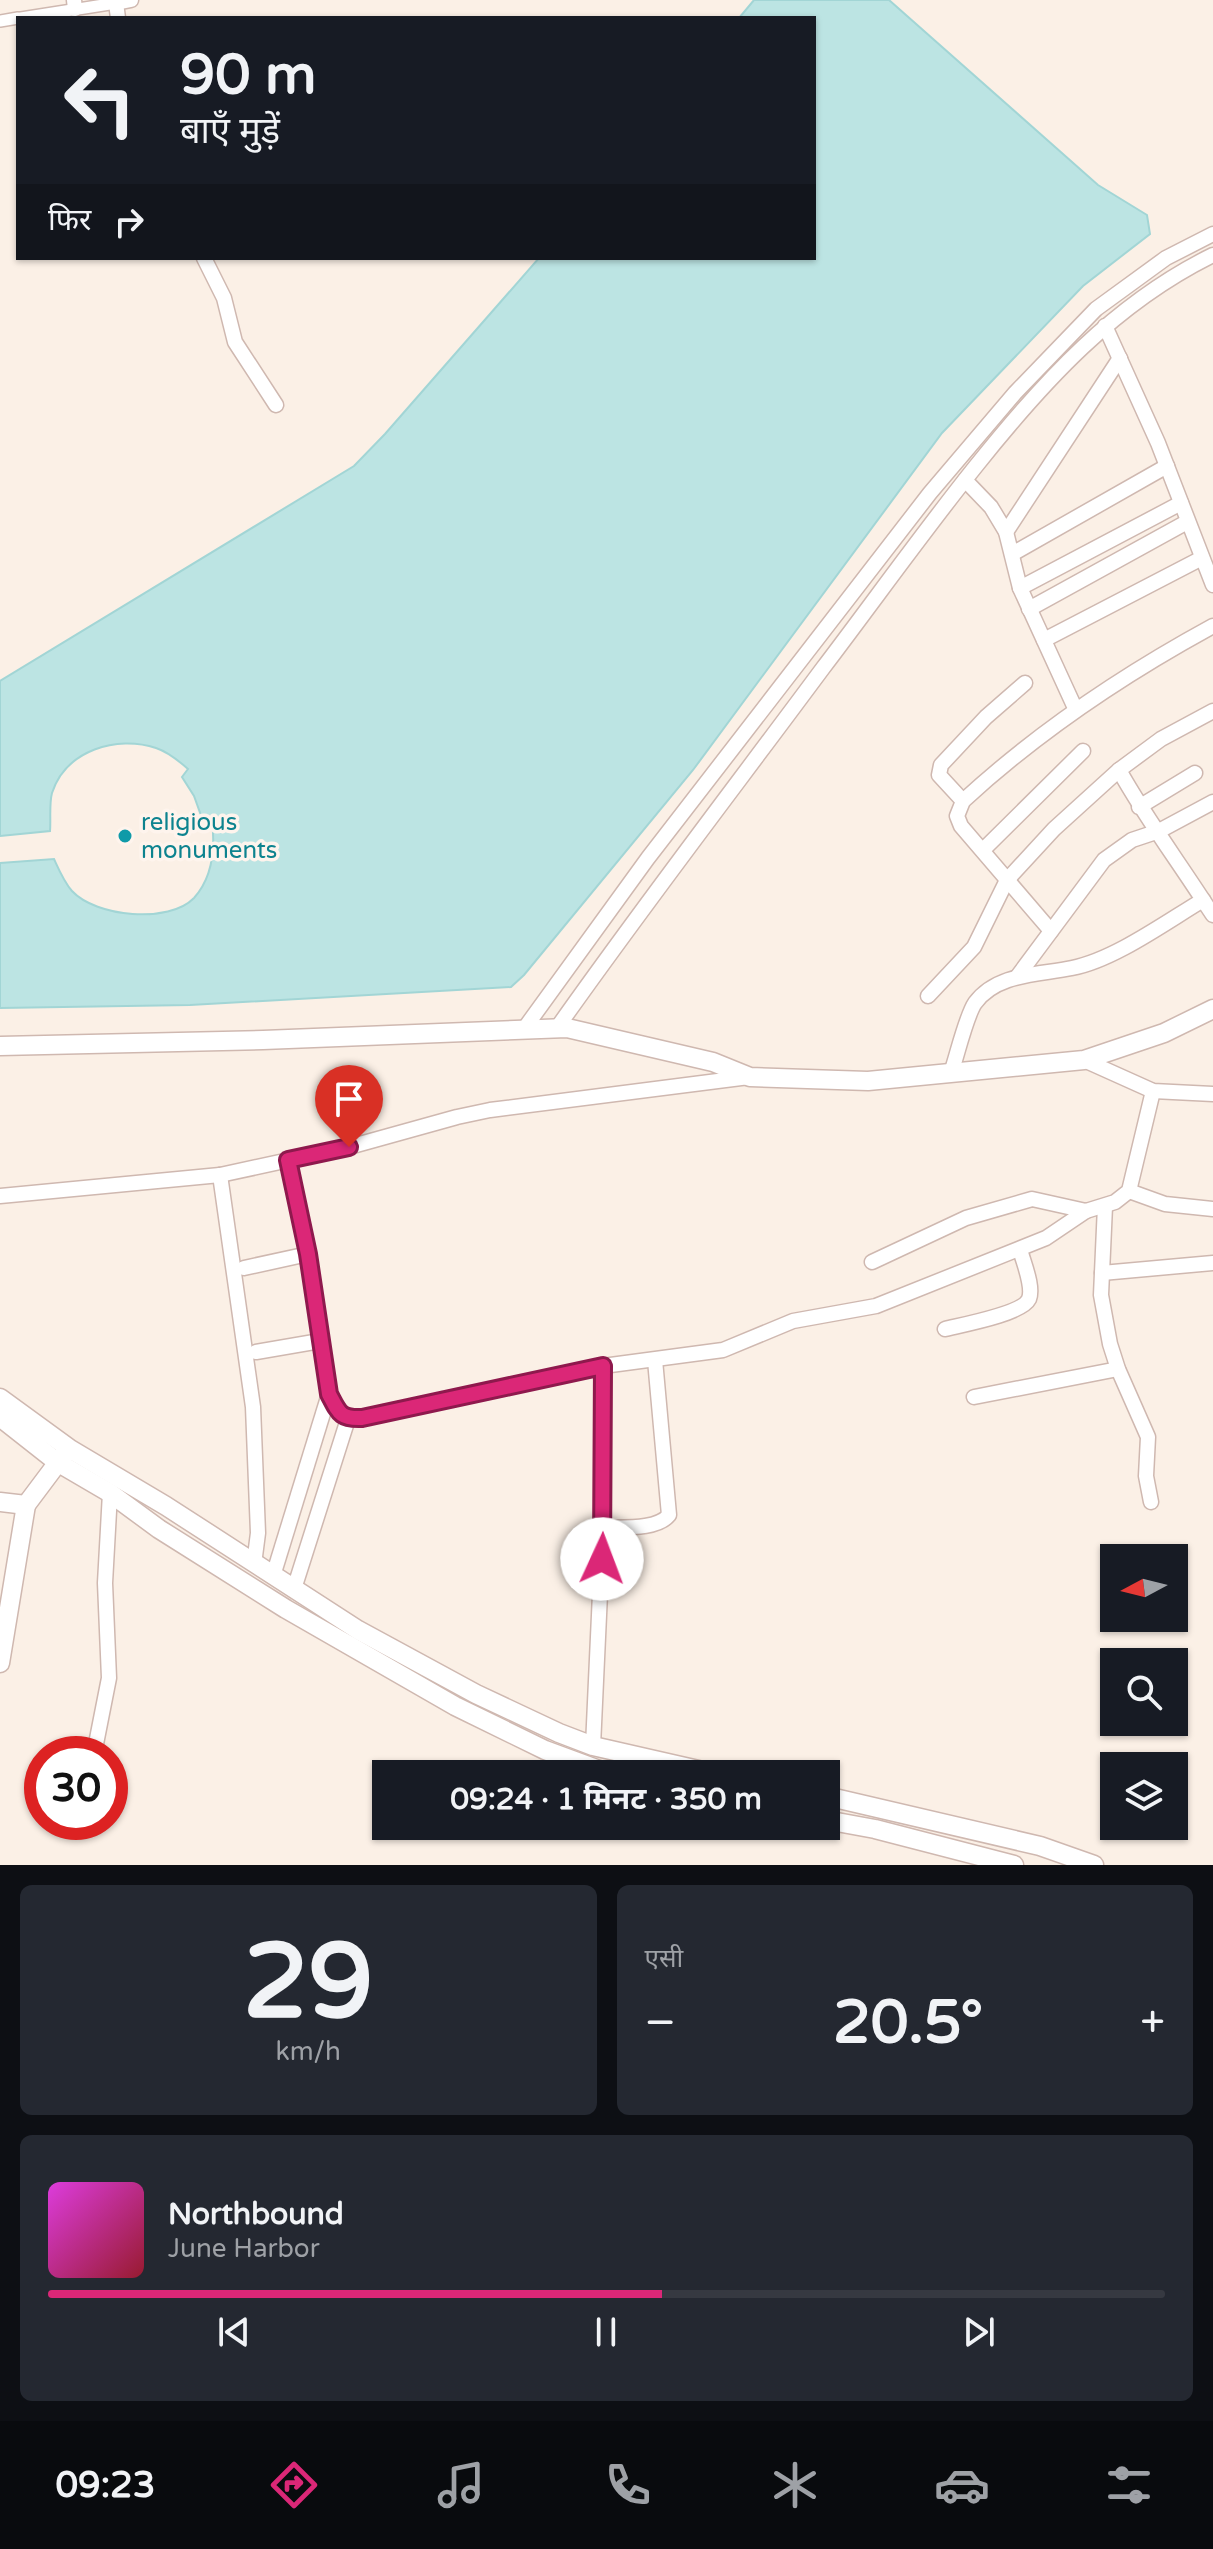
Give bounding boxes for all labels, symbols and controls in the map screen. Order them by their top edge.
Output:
text: 90 m [180,42,316,109]
icon: left [48,48,152,152]
text: बाएँ मुड़ें [180,110,280,153]
icon: right [107,200,151,244]
text: फिर [48,202,91,239]
place label: religious monuments [141,808,277,865]
marker: religious monuments [116,827,134,845]
pin [315,1065,383,1147]
icon: arrive [327,1077,371,1121]
position arrow [560,1517,644,1601]
north arrow [1100,1544,1188,1632]
map controls [1100,1544,1188,1840]
button: search [1100,1648,1188,1736]
speed limit sign: 30 [24,1736,128,1840]
button: layers [1100,1752,1188,1840]
text: 09:24 · 1 मिनट · 350 m [450,1781,762,1818]
text: 29 [243,1921,374,2046]
text: एसी [645,1943,683,1974]
text: 20.5° [833,1987,983,2059]
text: − [645,1997,676,2050]
text: + [1140,1997,1165,2050]
text: km/h [276,2036,341,2067]
text: Northbound [168,2196,344,2233]
text: June Harbor [168,2233,320,2264]
icon: previous [212,2310,256,2354]
icon: pause [584,2310,628,2354]
icon: next [957,2310,1001,2354]
icon: directions [266,2457,322,2513]
icon: music [433,2457,489,2513]
icon: phone [600,2457,656,2513]
icon: climate [767,2457,823,2513]
icon: car [934,2457,990,2513]
icon: filters [1101,2457,1157,2513]
text: 09:23 [56,2464,155,2507]

